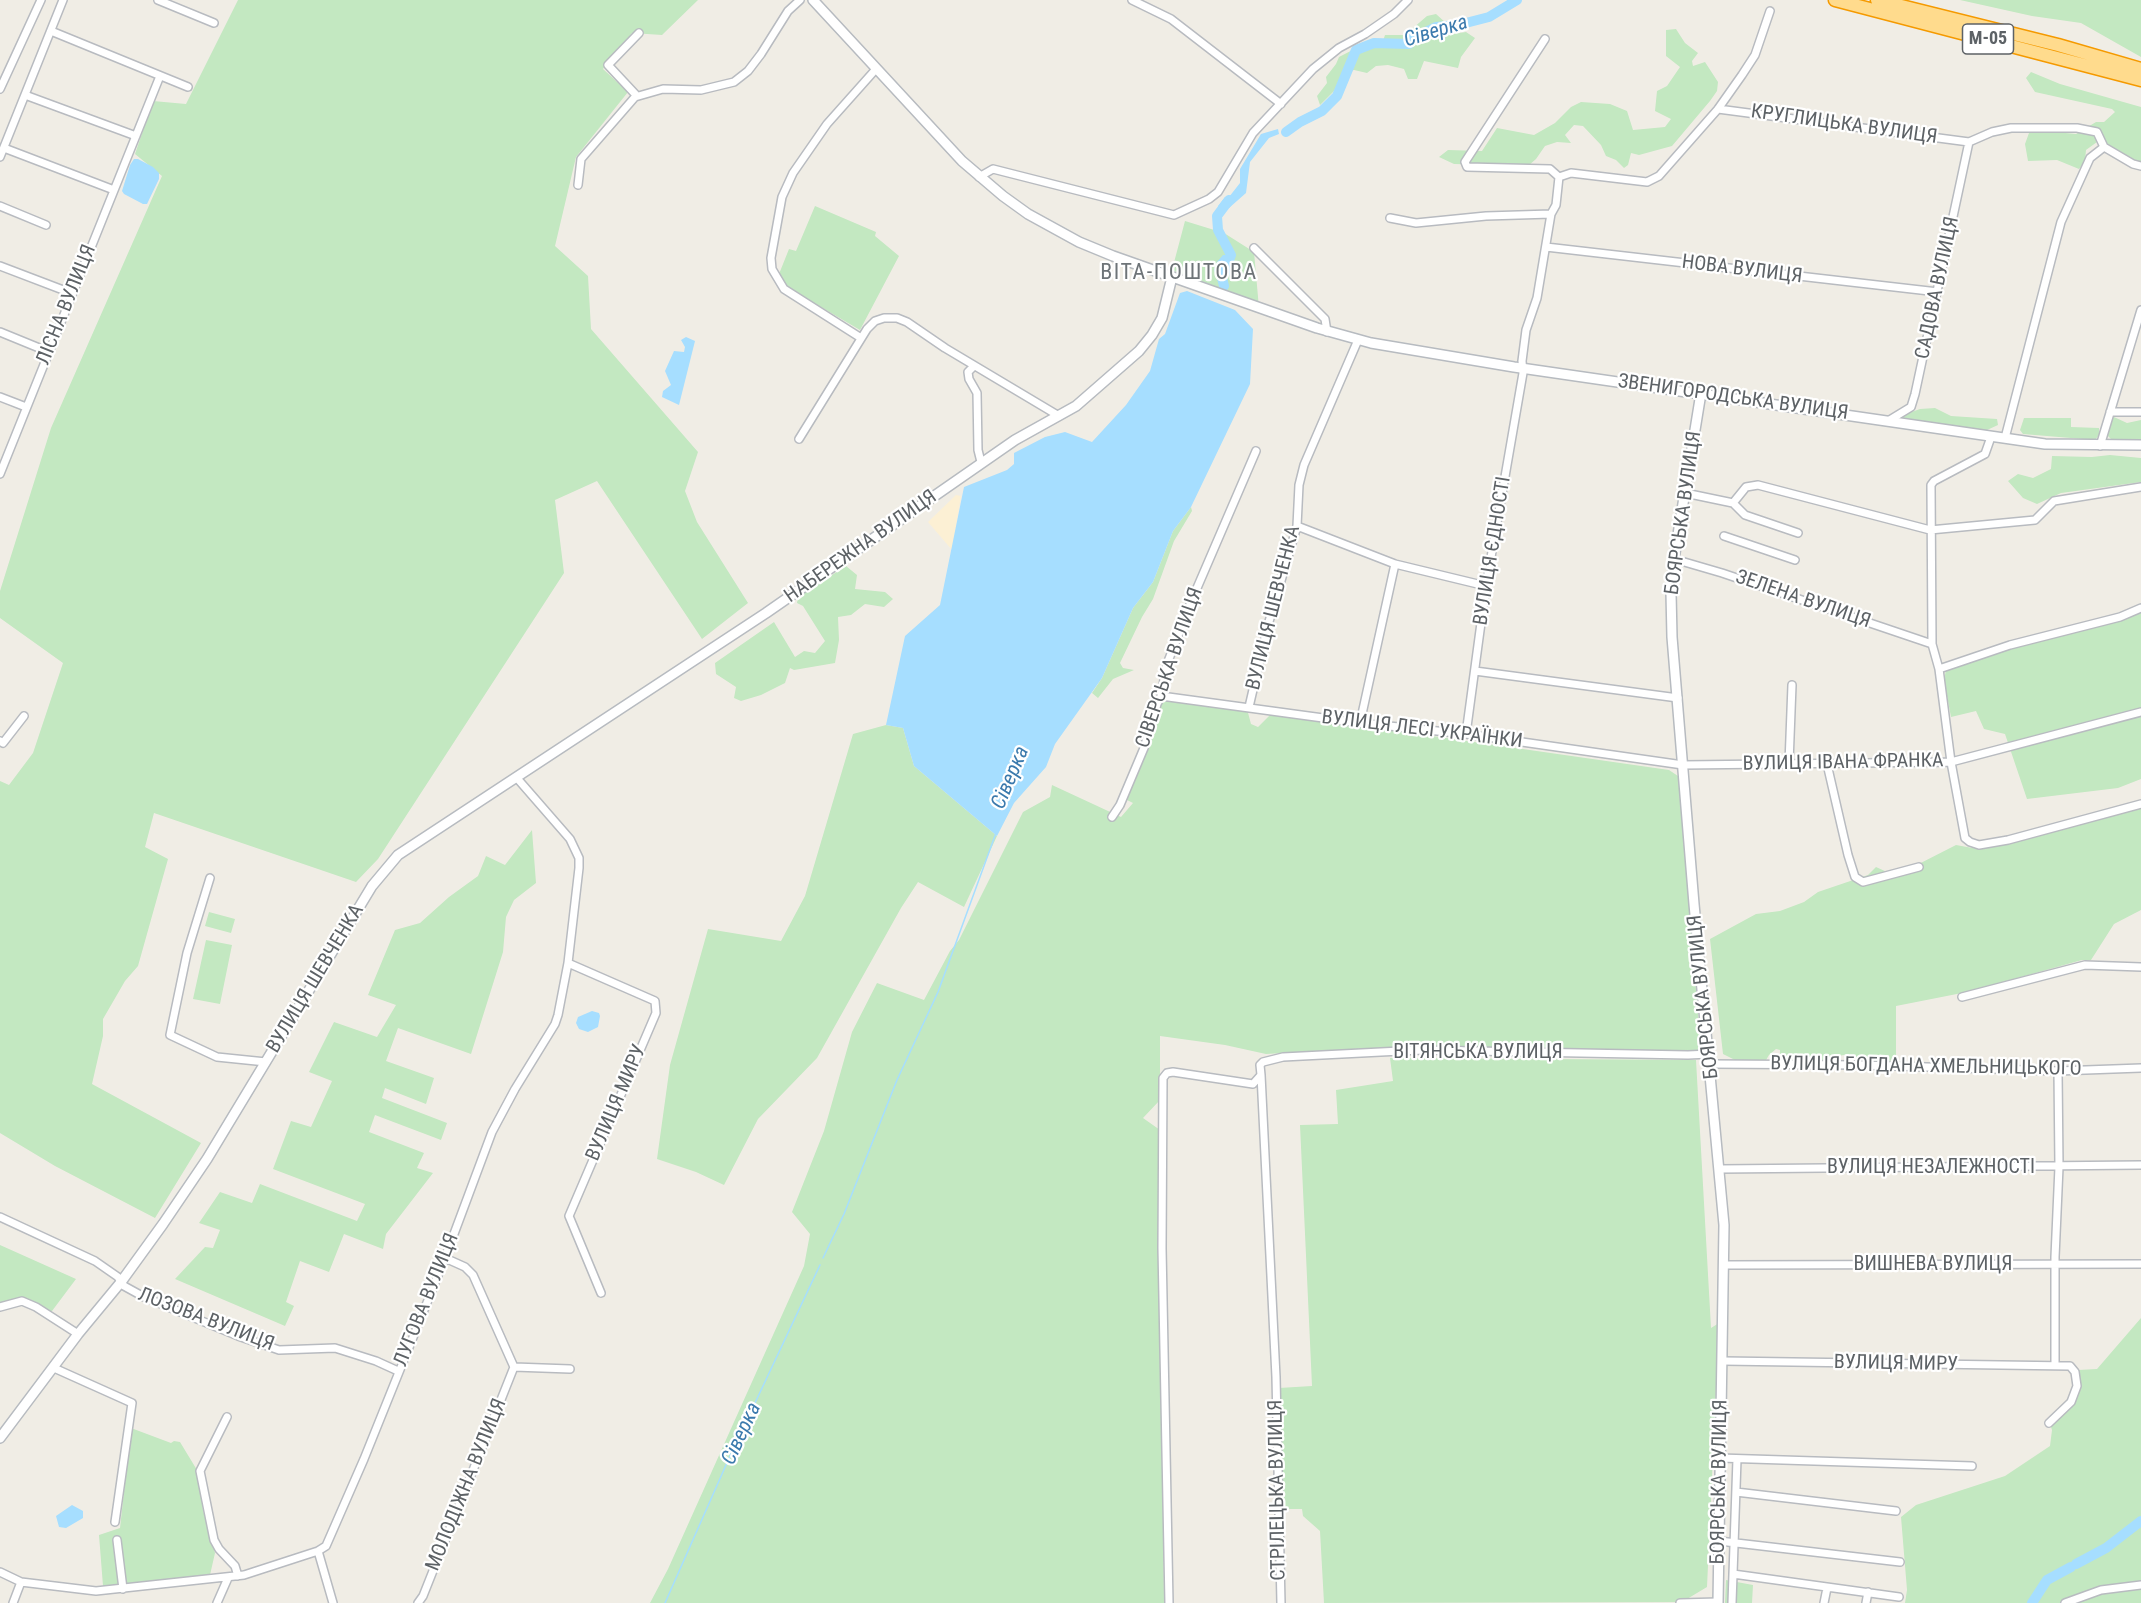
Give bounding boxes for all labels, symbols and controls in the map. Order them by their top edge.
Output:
water label: Сіверка [1401,10,1471,54]
road number: М-05 [1962,24,2014,54]
street label: КРУГЛИЦЬКА ВУЛИЦЯ [1749,100,1939,150]
street label: САДОВА ВУЛИЦЯ [1911,215,1965,361]
street label: ЛІСНА ВУЛИЦЯ [32,241,102,369]
street label: НОВА ВУЛИЦЯ [1680,251,1804,289]
district label: ВІТА-ПОШТОВА [1100,260,1258,286]
street label: ЗВЕНИГОРОДСЬКА ВУЛИЦЯ [1616,370,1850,426]
street label: БОЯРСЬКА ВУЛИЦЯ [1661,430,1707,596]
street label: ВУЛИЦЯ ЄДНОСТІ [1469,475,1517,627]
street label: НАБЕРЕЖНА ВУЛИЦЯ [780,485,942,609]
street label: ВУЛИЦЯ ШЕВЧЕНКА [1242,523,1306,693]
street label: ЗЕЛЕНА ВУЛИЦЯ [1732,566,1874,634]
street label: СІВЕРСЬКА ВУЛИЦЯ [1131,585,1209,751]
street label: ВУЛИЦЯ ЛЕСІ УКРАЇНКИ [1320,706,1524,754]
water label: Сіверка [987,743,1035,813]
street label: ВУЛИЦЯ ІВАНА ФРАНКА [1742,749,1944,777]
street label: ВУЛИЦЯ ШЕВЧЕНКА [262,900,370,1058]
street label: БОЯРСЬКА ВУЛИЦЯ [1683,914,1725,1080]
street label: ВУЛИЦЯ МИРУ [582,1041,652,1165]
street label: ВІТЯНСЬКА ВУЛИЦЯ [1393,1041,1563,1065]
street label: ВУЛИЦЯ БОГДАНА ХМЕЛЬНИЦЬКОГО [1770,1052,2082,1082]
street label: ВУЛИЦЯ НЕЗАЛЕЖНОСТІ [1827,1156,2035,1180]
street label: ЛУГОВА ВУЛИЦЯ [389,1230,465,1370]
street label: ВИШНЕВА ВУЛИЦЯ [1854,1253,2012,1277]
street label: ЛОЗОВА ВУЛИЦЯ [135,1283,277,1357]
street label: ВУЛИЦЯ МИРУ [1834,1351,1958,1377]
street label: МОЛОДІЖНА ВУЛИЦЯ [421,1395,513,1575]
water label: Сіверка [717,1399,767,1469]
street label: СТРІЛЕЦЬКА ВУЛИЦЯ [1264,1399,1292,1581]
street label: БОЯРСЬКА ВУЛИЦЯ [1707,1399,1733,1565]

